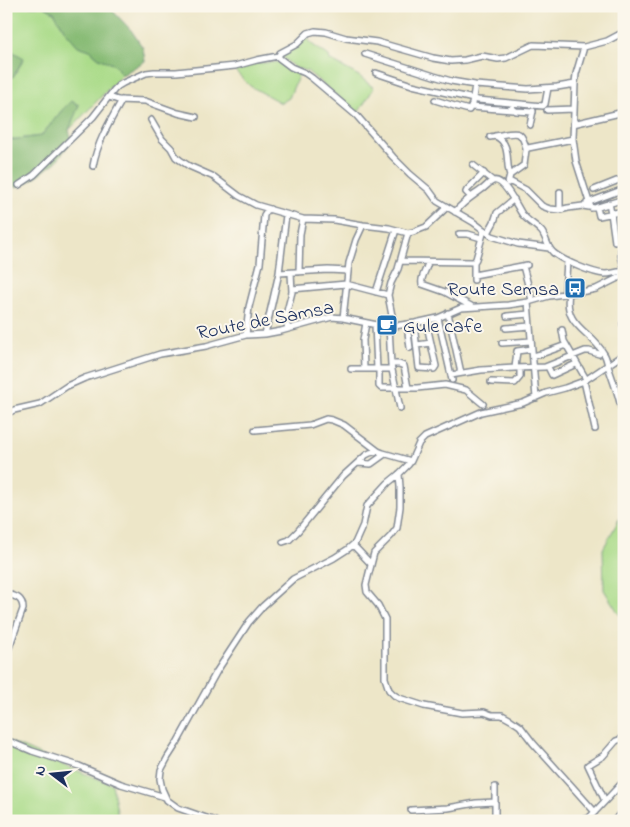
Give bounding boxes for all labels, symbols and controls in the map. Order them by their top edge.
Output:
place label: Route Semsa [447,276,559,305]
bus stop icon: Route Semsa [563,276,587,300]
street label: Route de Samsa [195,294,336,349]
cafe icon: Gule cafe [375,313,399,337]
place label: Gule cafe [403,313,482,342]
north arrow [28,750,78,800]
text: N [30,763,52,778]

